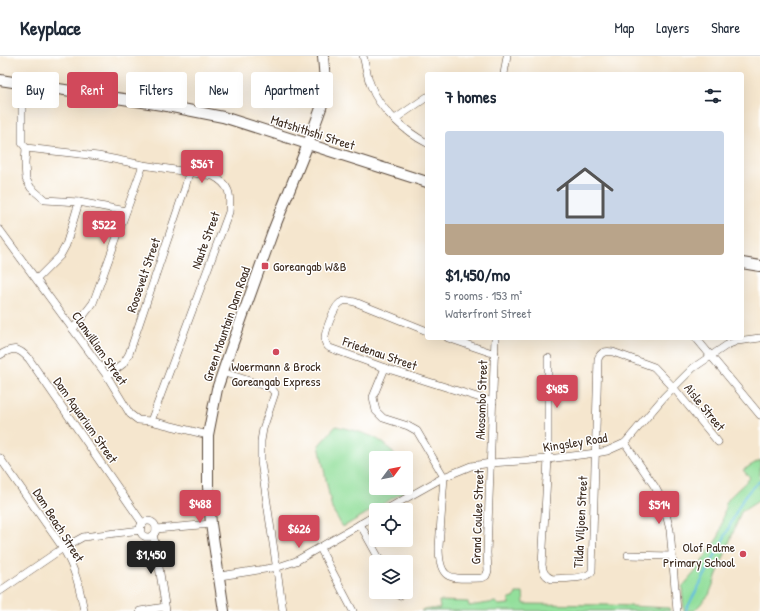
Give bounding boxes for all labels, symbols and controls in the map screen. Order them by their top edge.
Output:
text: Keyplace [20,15,81,41]
text: Map [614,18,634,37]
text: Layers [656,18,689,37]
text: Share [711,18,740,37]
chip: Buy [12,72,59,108]
chip: Rent [67,72,118,108]
chip: Filters [126,72,187,108]
chip: New [195,72,243,108]
chip: Apartment [251,72,333,108]
text: 7 homes [445,85,496,108]
icon: filters [702,85,724,107]
street label: Matshithshi Street [269,110,358,154]
pin: $567 [178,150,226,184]
text: $567 [190,154,214,172]
icon: home [549,157,621,229]
street label: Naute Street [186,208,224,271]
pin: $522 [80,211,128,245]
text: $522 [92,215,116,233]
street label: Roosevelt Street [122,235,164,315]
place label: Goreangab W&B [273,257,347,275]
marker: Goreangab W&B [260,261,270,271]
text: $1,450/mo [445,263,510,286]
street label: Green Mountain Dam Road [198,264,254,384]
text: 5 rooms · 153 m² [445,286,522,304]
text: Waterfront Street [445,304,531,322]
street label: Clanwilliam Street [68,308,132,389]
street label: Friedenau Street [339,332,420,374]
marker: Woermann & Brock Goreangab Express [271,347,281,357]
place label: Woermann & Brock Goreangab Express [231,357,321,390]
street label: Akosombo Street [471,359,491,440]
street label: Dam Aquarium Street [50,373,123,467]
pin: $485 [533,375,581,409]
text: $485 [546,379,568,397]
street label: Aisle Street [680,380,730,435]
street label: Kingsley Road [542,428,608,456]
north arrow [369,451,413,495]
map controls [369,451,413,599]
street label: Grand Coulee Street [466,469,488,565]
street label: Tilda Viljoen Street [569,475,591,568]
street label: Dam Beach Street [29,485,89,566]
pin: $488 [176,490,224,524]
pin: $514 [635,491,683,525]
text: $488 [189,494,211,512]
text: $514 [648,495,670,513]
button: locate [369,503,413,547]
pin: $626 [275,515,323,549]
text: $626 [287,519,311,537]
place label: Olof Palme Primary School [663,538,736,571]
pin: $1,450 [118,541,184,575]
text: $1,450 [136,545,166,563]
marker: Olof Palme Primary School [738,549,748,559]
button: layers [369,555,413,599]

